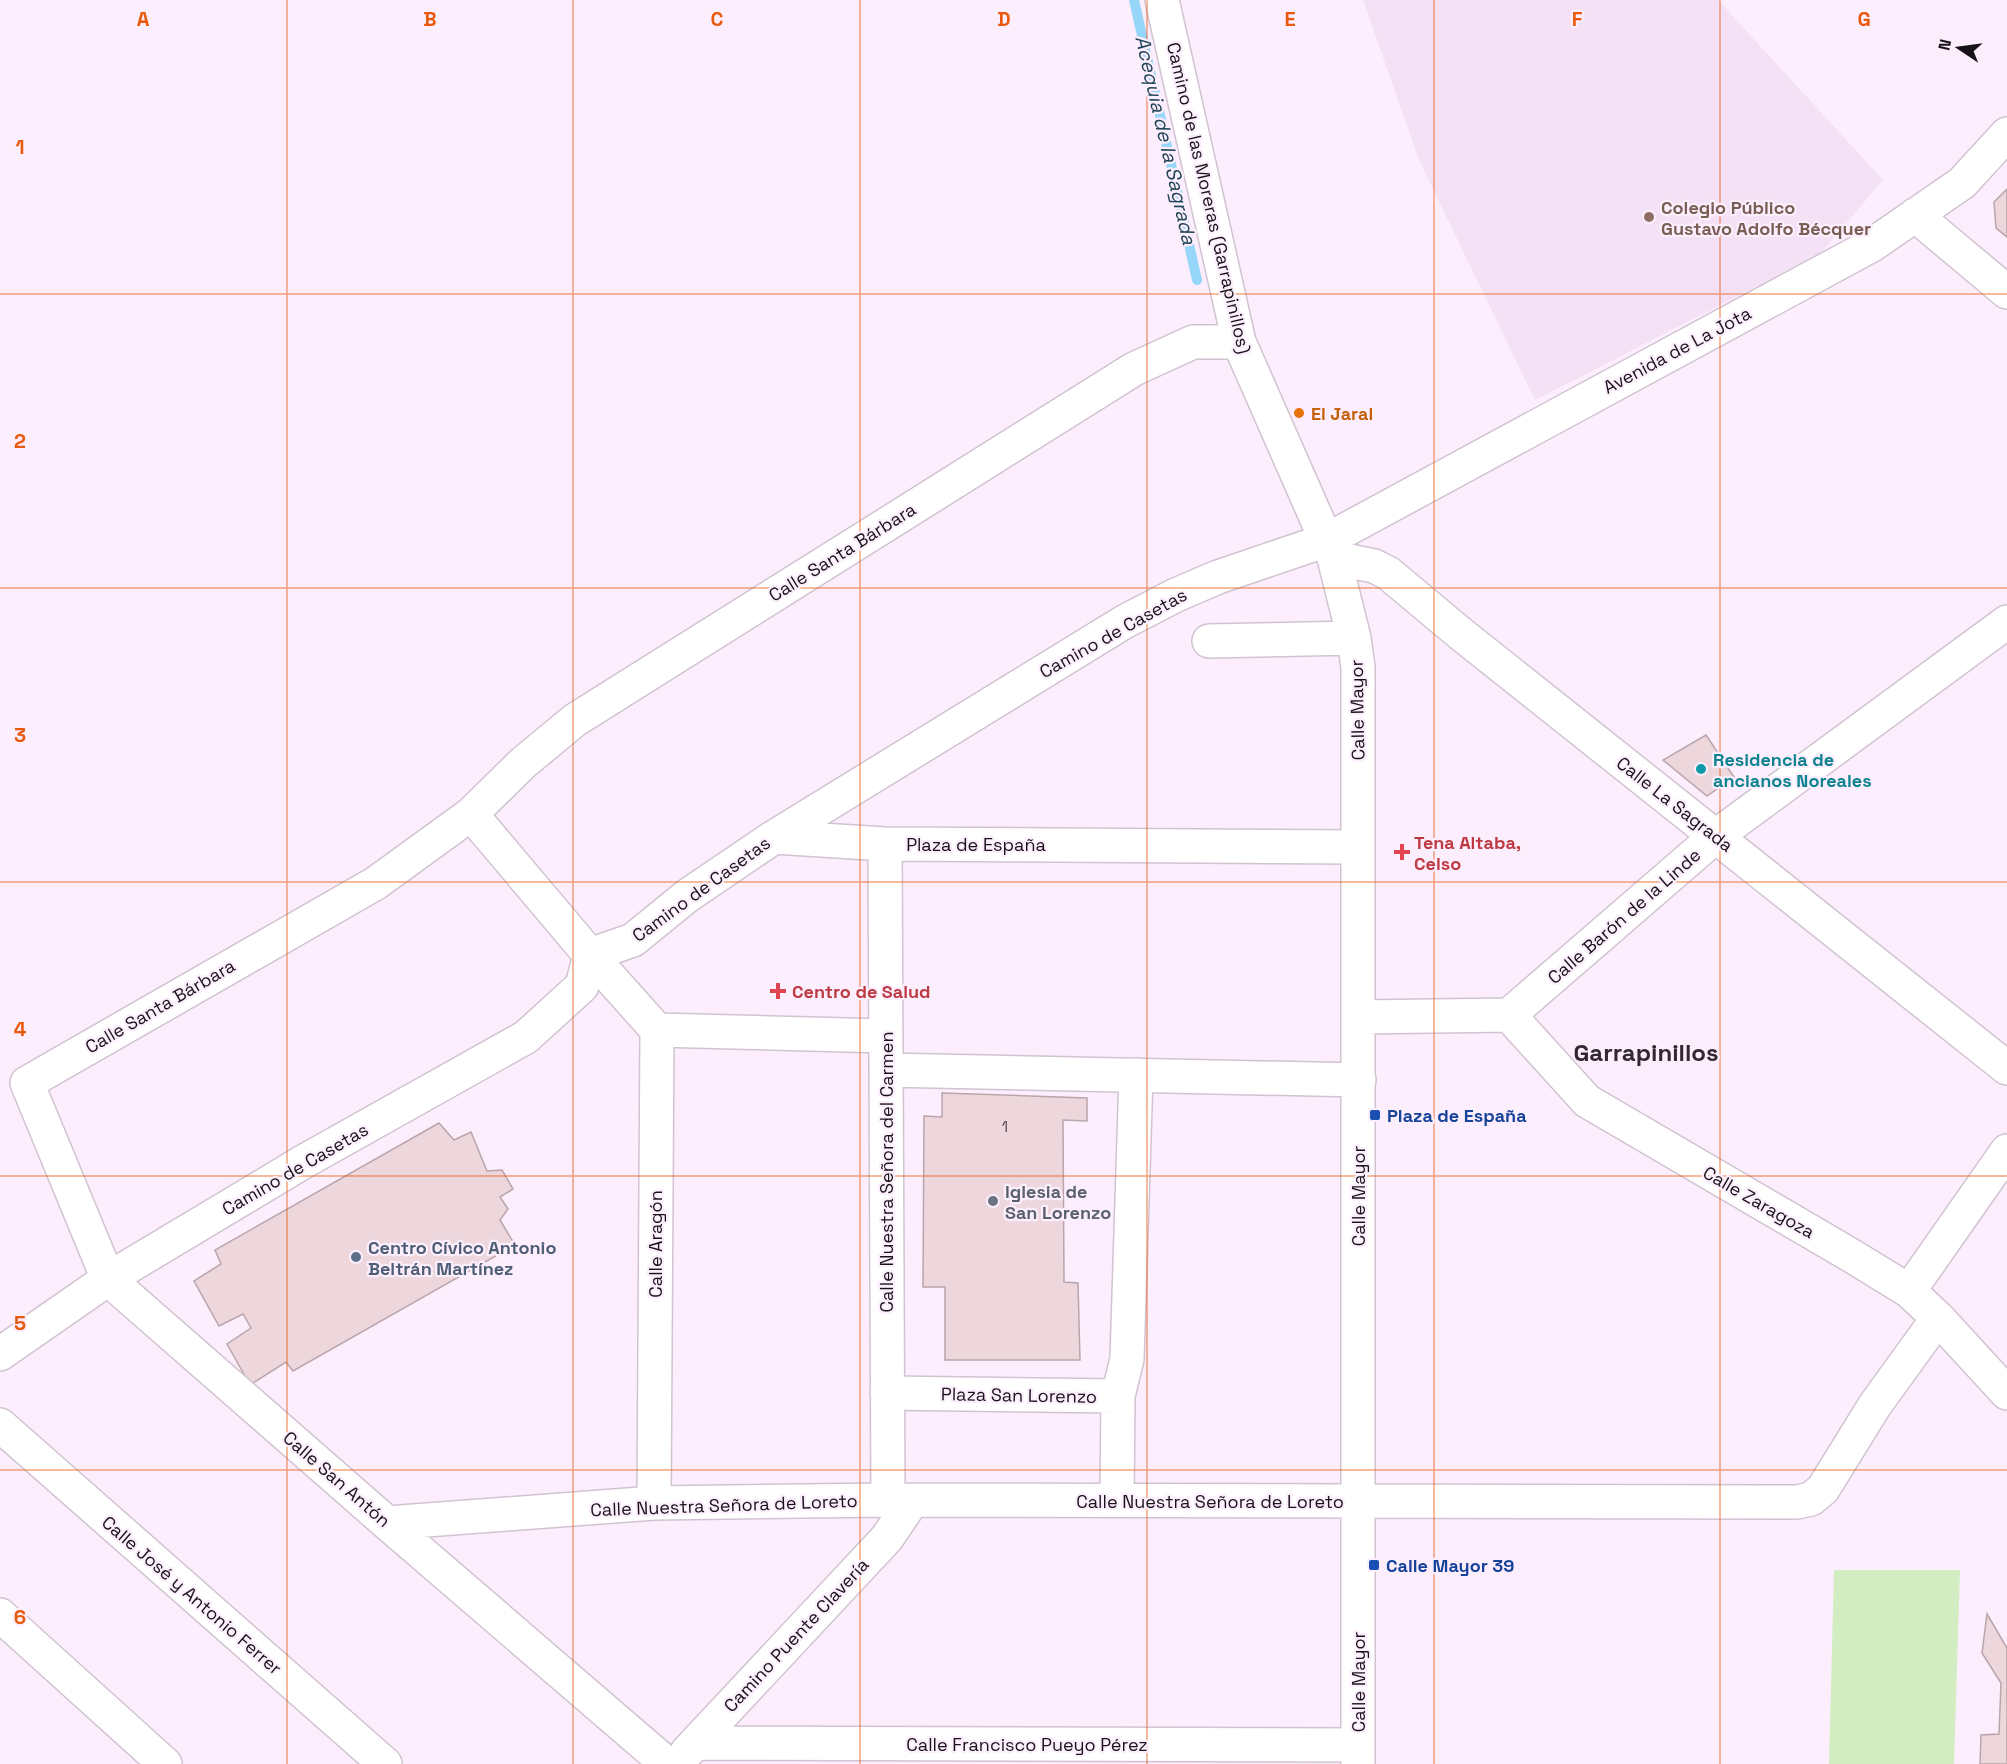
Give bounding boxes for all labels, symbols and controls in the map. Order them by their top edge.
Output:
text: A [137,6,150,32]
text: B [423,6,437,32]
text: C [711,6,724,32]
text: D [997,6,1011,32]
text: E [1284,6,1296,32]
text: F [1572,6,1583,32]
text: G [1857,6,1871,32]
north arrow [1929,18,1989,78]
water label: Acequia de la Sagrada [1129,33,1203,247]
text: N [1933,37,1956,52]
street label: Camino de las Moreras (Garrapinillos) [1162,40,1256,356]
text: 1 [15,134,25,160]
place label: Colegio Público Gustavo Adolfo Bécquer [1661,196,1871,240]
marker: Colegio Público Gustavo Adolfo Bécquer [1642,210,1656,224]
street label: Avenida de La Jota [1599,301,1755,399]
place label: El Jaral [1311,402,1373,425]
marker: El Jaral [1292,406,1306,420]
text: 2 [14,428,26,454]
street label: Calle Santa Bárbara [764,497,920,607]
street label: Camino de Casetas [1035,583,1191,683]
street label: Calle Mayor [1345,659,1369,761]
text: 3 [14,722,26,748]
place label: Residencia de ancianos Noreales [1713,748,1872,792]
street label: Calle La Sagrada [1612,751,1738,857]
marker: Residencia de ancianos Noreales [1694,762,1708,776]
street label: Camino de Casetas [627,831,775,947]
place label: Tena Altaba, Celso [1414,831,1521,875]
street label: Plaza de España [906,833,1046,856]
street label: Calle Barón de la Linde [1543,843,1705,989]
marker: Tena Altaba, Celso [1395,845,1409,859]
street label: Calle Santa Bárbara [81,954,239,1058]
place label: Centro de Salud [792,980,931,1003]
marker: Centro de Salud [769,982,787,1000]
text: 4 [14,1016,27,1042]
street label: Calle Nuestra Señora del Carmen [875,1031,898,1313]
district label: Garrapinillos [1573,1037,1719,1068]
place label: Plaza de España [1387,1104,1527,1127]
marker: Plaza de España [1368,1108,1382,1122]
house number: 1 [1002,1117,1008,1136]
street label: Camino de Casetas [218,1118,372,1220]
street label: Calle Mayor [1347,1145,1370,1246]
street label: Calle Zaragoza [1699,1161,1819,1243]
place label: Iglesia de San Lorenzo [1005,1180,1111,1224]
street label: Calle Aragón [644,1190,667,1298]
marker: Iglesia de San Lorenzo [986,1194,1000,1208]
place label: Centro Cívico Antonio Beltrán Martínez [368,1236,556,1280]
marker: Centro Cívico Antonio Beltrán Martínez [349,1250,363,1264]
text: 5 [14,1310,26,1336]
street label: Plaza San Lorenzo [941,1382,1097,1408]
street label: Calle San Antón [278,1426,396,1532]
street label: Calle Nuestra Señora de Loreto [590,1489,858,1521]
street label: Calle Nuestra Señora de Loreto [1076,1490,1344,1513]
street label: Calle José y Antonio Ferrer [97,1511,287,1680]
street label: Camino Puente Clavería [719,1553,873,1717]
place label: Calle Mayor 39 [1386,1554,1514,1577]
marker: Calle Mayor 39 [1367,1558,1381,1572]
text: 6 [14,1604,26,1630]
street label: Calle Mayor [1347,1631,1370,1732]
street label: Calle Francisco Pueyo Pérez [906,1733,1148,1756]

